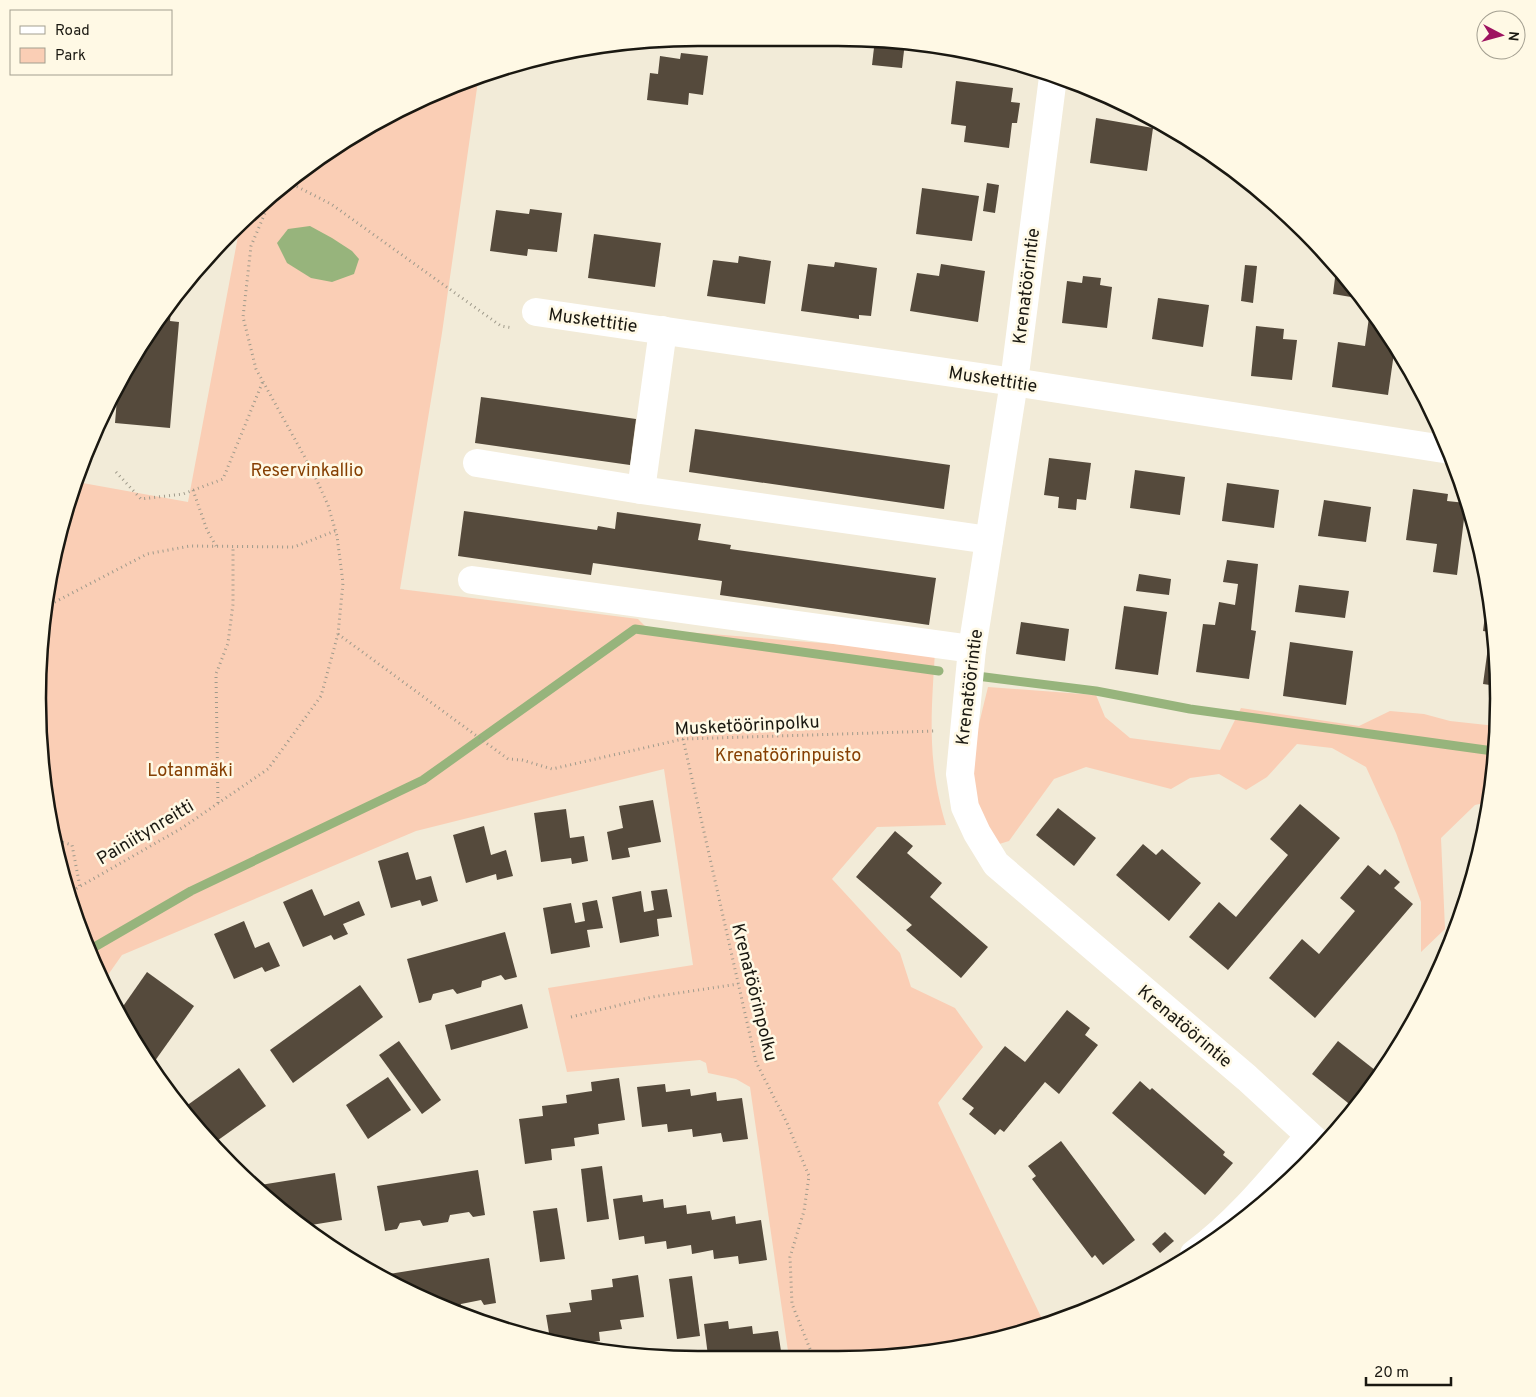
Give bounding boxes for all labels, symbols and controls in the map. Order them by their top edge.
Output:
legend [10,10,172,75]
north arrow [1476,10,1526,60]
text: Road [55,22,90,41]
text: N [1503,30,1521,42]
text: Park [55,47,86,66]
street label: Krenatöörintie [1009,227,1046,346]
street label: Muskettitie [547,304,639,339]
street label: Muskettitie [947,362,1039,399]
park label: Reservinkallio [251,460,363,483]
street label: Krenatöörintie [952,628,989,747]
street label: Musketöörinpolku [674,711,820,742]
park label: Krenatöörinpuisto [715,745,861,768]
park label: Lotanmäki [147,760,233,783]
street label: Painiitynreitti [93,795,199,871]
street label: Krenatöörinpolku [725,921,782,1064]
street label: Krenatöörintie [1132,981,1236,1073]
scale bar [1366,1354,1451,1386]
text: 20 m [1374,1364,1409,1383]

